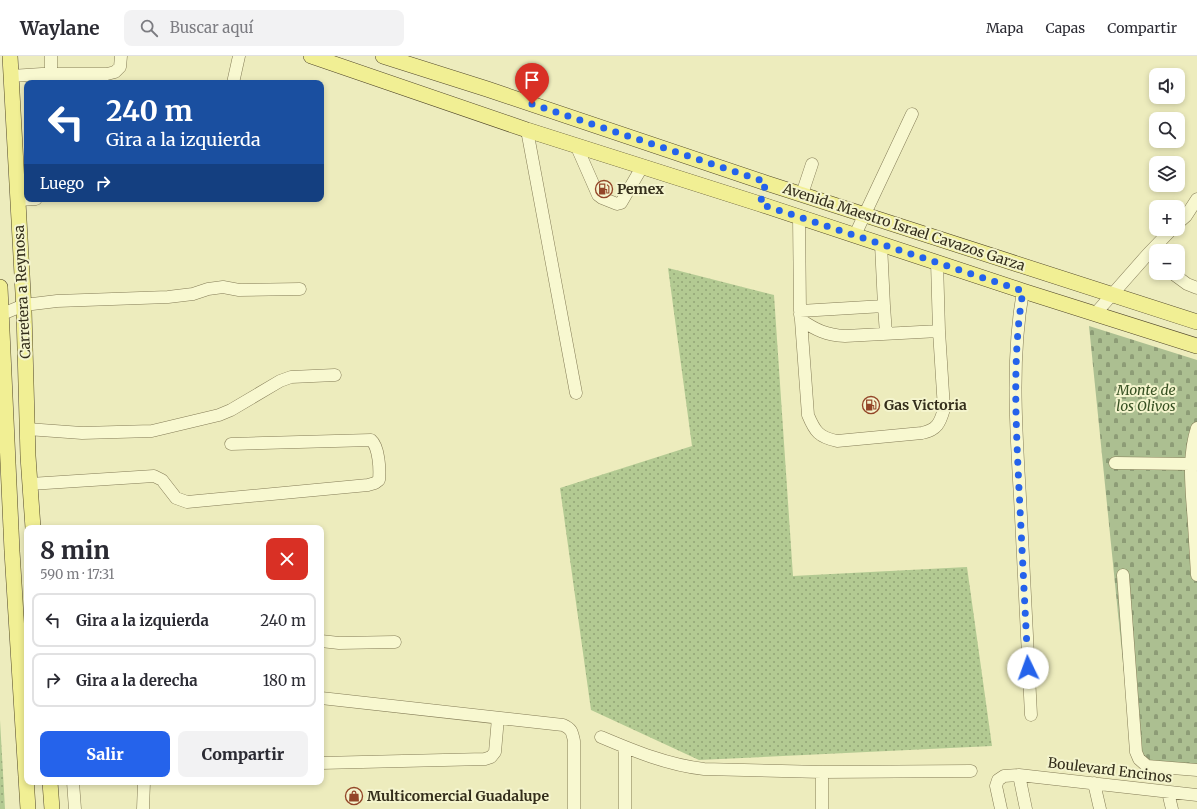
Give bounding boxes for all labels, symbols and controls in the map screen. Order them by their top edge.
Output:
search box [124,10,404,46]
text: Waylane [20,16,100,40]
icon: search [138,17,160,39]
text: Buscar aquí [170,18,253,37]
text: Mapa [986,19,1023,37]
text: Capas [1045,19,1085,37]
text: Compartir [1107,19,1177,37]
pin [515,63,549,104]
map controls [1149,68,1185,280]
button: sound [1149,68,1185,104]
icon: arrive [521,69,543,91]
text: 240 m [106,93,193,129]
icon: left [40,96,92,148]
button: search [1149,112,1185,148]
text: Gira a la izquierda [106,128,261,151]
button: layers [1149,156,1185,192]
icon: right [92,172,114,194]
text: Luego [40,174,84,193]
fuel station icon: Pemex [594,179,614,199]
street label: Avenida Maestro Israel Cavazos Garza [780,179,1028,275]
place label: Pemex [617,180,664,198]
button: + [1149,200,1185,236]
street label: Carretera a Reynosa [9,224,34,359]
button: − [1149,244,1185,280]
park label: Monte de los Olivos [1115,381,1176,415]
fuel station icon: Gas Victoria [861,395,881,415]
place label: Gas Victoria [884,396,967,414]
text: 8 min [40,535,110,566]
button: close [266,538,308,580]
text: 590 m · 17:31 [40,566,115,583]
icon: left [42,609,64,631]
text: Gira a la izquierda [76,611,209,630]
text: 240 m [260,611,306,630]
position arrow [1007,647,1049,689]
icon: right [42,669,64,691]
text: Gira a la derecha [76,671,198,690]
text: 180 m [263,671,306,690]
button: Salir [40,731,170,777]
button: Compartir [178,731,308,777]
street label: Boulevard Encinos [1047,753,1173,787]
shop icon: Multicomercial Guadalupe [344,786,364,806]
place label: Multicomercial Guadalupe [367,787,549,805]

